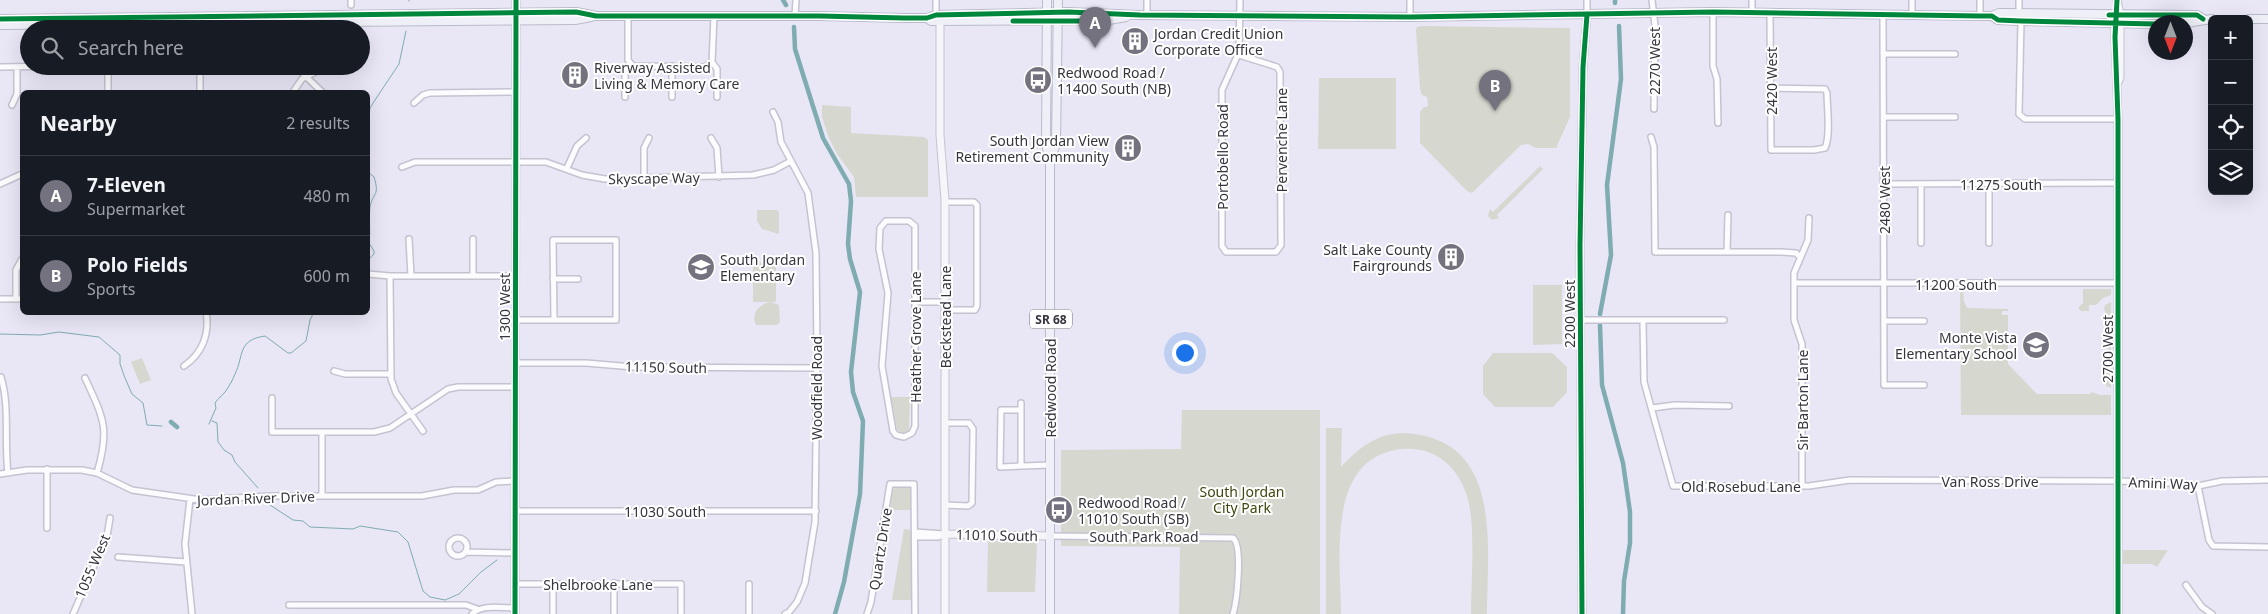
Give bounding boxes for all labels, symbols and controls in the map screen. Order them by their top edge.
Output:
pin: A [1079,7,1111,48]
north arrow [2148,15,2193,60]
map controls [2208,15,2253,195]
button: + [2208,15,2253,60]
search box [20,20,370,75]
place label: Jordan Credit Union Corporate Office [1152,24,1283,59]
building icon: Jordan Credit Union Corporate Office [1120,26,1150,56]
street label: 2270 West [1645,27,1664,95]
icon: search [38,34,66,62]
text: Search here [78,35,184,61]
street label: 2420 West [1762,47,1781,115]
place label: Riverway Assisted Living & Memory Care [594,58,739,93]
building icon: Riverway Assisted Living & Memory Care [560,60,590,90]
button: − [2208,60,2253,105]
place label: Redwood Road / 11400 South (NB) [1057,63,1171,98]
bus stop icon: Redwood Road / 11400 South (NB) [1023,65,1053,95]
pin: B [1479,70,1511,111]
street label: Pervenche Lane [1272,88,1291,192]
street label: Portobello Road [1213,104,1232,210]
button: locate [2208,105,2253,150]
text: Nearby [40,109,116,137]
text: 2 results [286,112,350,134]
place label: South Jordan View Retirement Community [955,131,1110,166]
building icon: South Jordan View Retirement Community [1113,133,1143,163]
button: layers [2208,150,2253,195]
street label: 2480 West [1875,166,1894,234]
street label: Skyscape Way [608,168,701,188]
text: 7-Eleven [87,172,166,198]
street label: 11275 South [1960,175,2042,194]
text: A [50,185,62,207]
text: 480 m [303,185,350,207]
text: Supermarket [87,198,185,220]
place label: Salt Lake County Fairgrounds [1323,240,1433,275]
building icon: Salt Lake County Fairgrounds [1436,242,1466,272]
place label: South Jordan Elementary [720,250,805,285]
text: Polo Fields [87,252,188,278]
school or university icon: South Jordan Elementary [686,252,716,282]
text: B [51,265,61,287]
text: 600 m [303,265,350,287]
street label: Beckstead Lane [936,266,955,368]
street label: Heather Grove Lane [906,271,925,403]
street label: 1300 West [495,273,514,341]
street label: 11200 South [1915,275,1997,294]
text: Sports [87,278,135,300]
street label: 2200 West [1560,280,1579,348]
road number: SR 68 [1030,310,1072,328]
street label: 2700 West [2098,315,2117,383]
place label: Monte Vista Elementary School [1895,328,2017,363]
school or university icon: Monte Vista Elementary School [2021,330,2051,360]
street label: Woodfield Road [807,336,826,440]
street label: Redwood Road [1041,338,1060,438]
your location [1172,340,1198,366]
street label: Sir Barton Lane [1793,349,1812,451]
street label: 11150 South [625,357,707,377]
street label: Van Ross Drive [1941,472,2039,491]
street label: Amini Way [2128,472,2199,494]
street label: Old Rosebud Lane [1681,477,1801,496]
park label: South Jordan City Park [1199,482,1285,517]
street label: Jordan River Drive [195,486,315,510]
place label: Redwood Road / 11010 South (SB) [1078,493,1189,528]
bus stop icon: Redwood Road / 11010 South (SB) [1044,495,1074,525]
street label: 11030 South [624,502,706,521]
street label: Quartz Drive [864,506,896,592]
street label: 11010 South [956,525,1038,545]
street label: South Park Road [1089,527,1199,546]
street label: 1055 West [70,531,114,601]
street label: Shelbrooke Lane [543,575,653,594]

